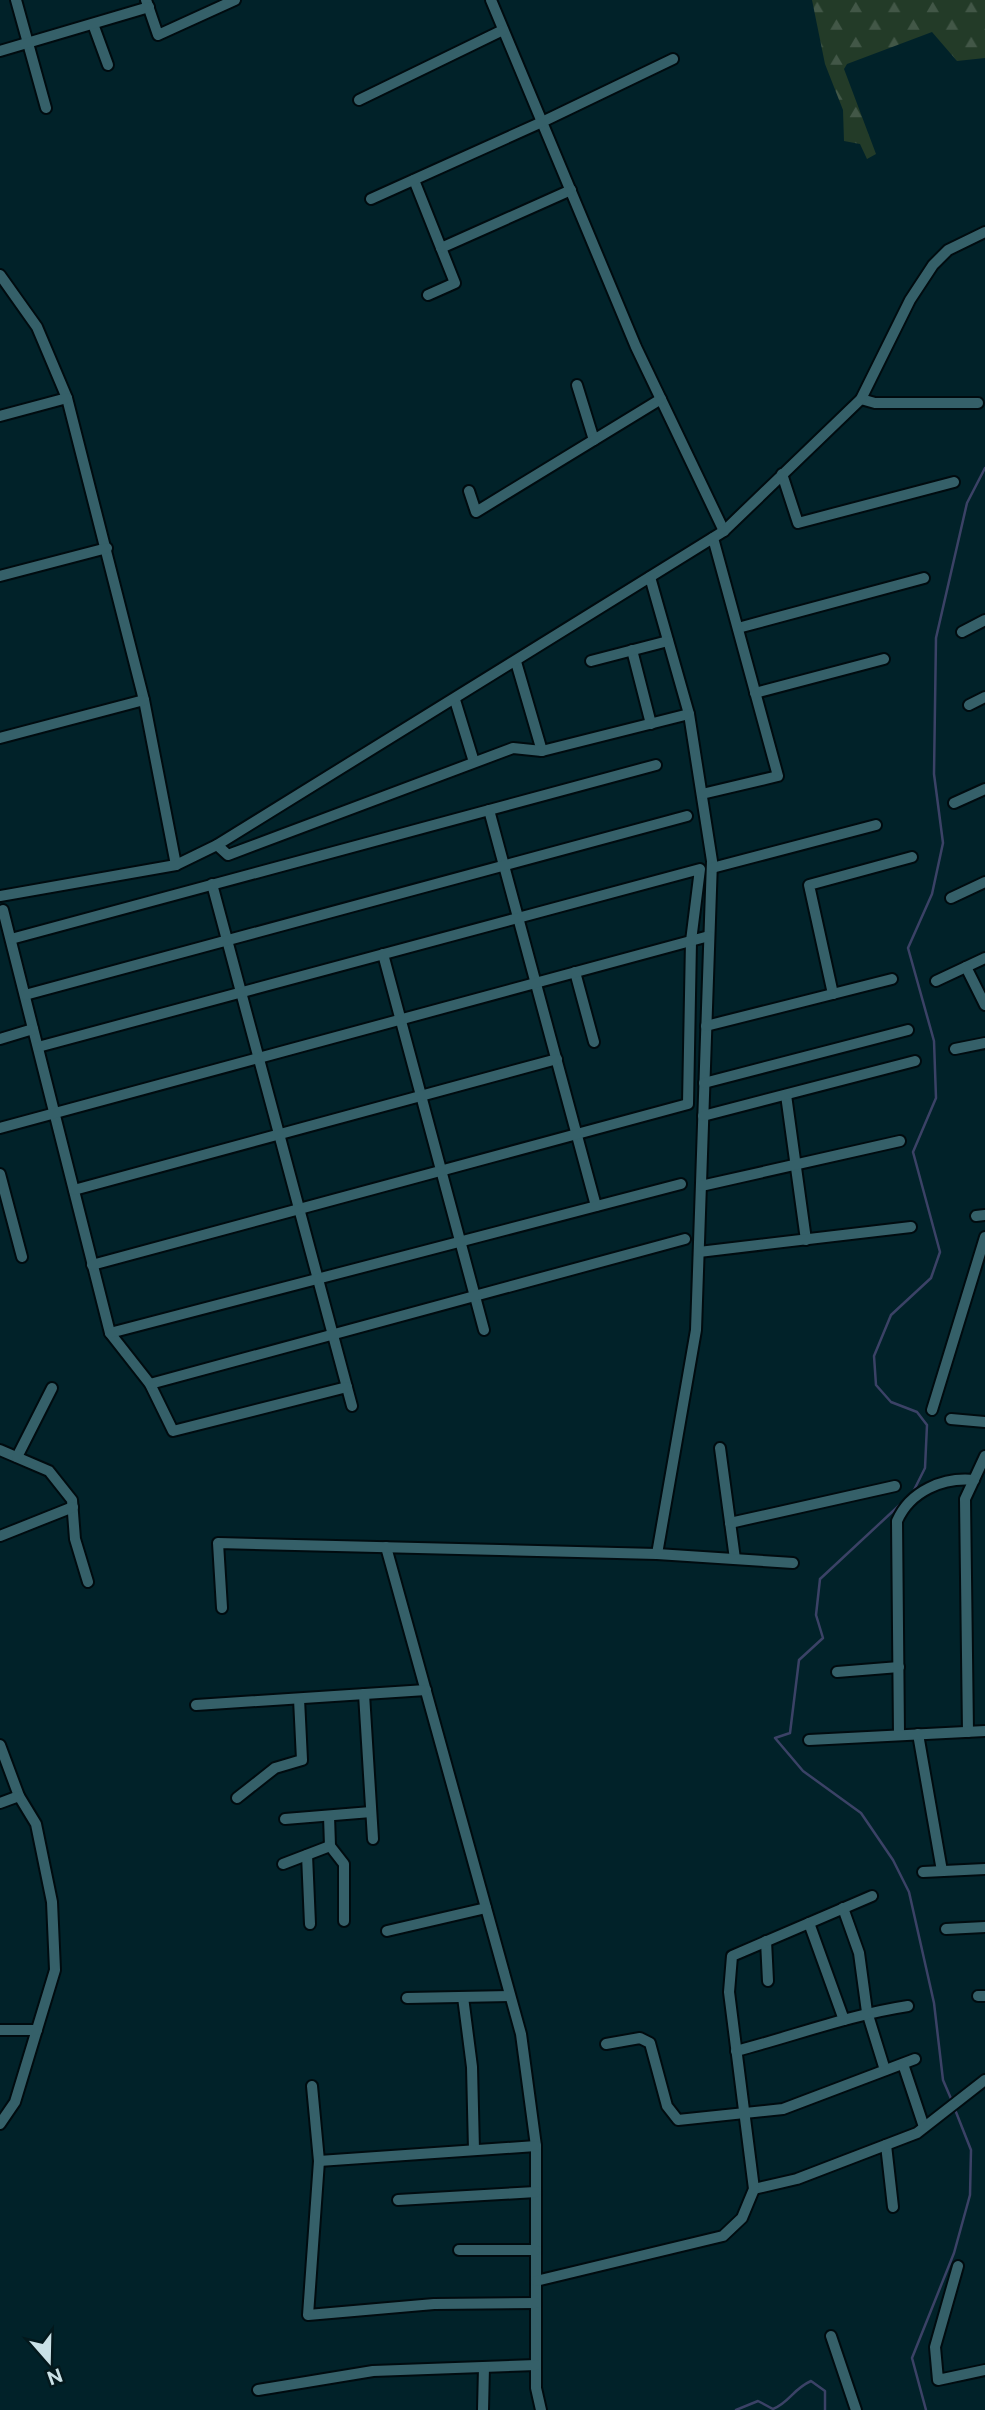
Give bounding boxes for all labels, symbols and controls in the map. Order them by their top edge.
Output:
north arrow [14,2326,84,2396]
text: N [44,2364,66,2390]

